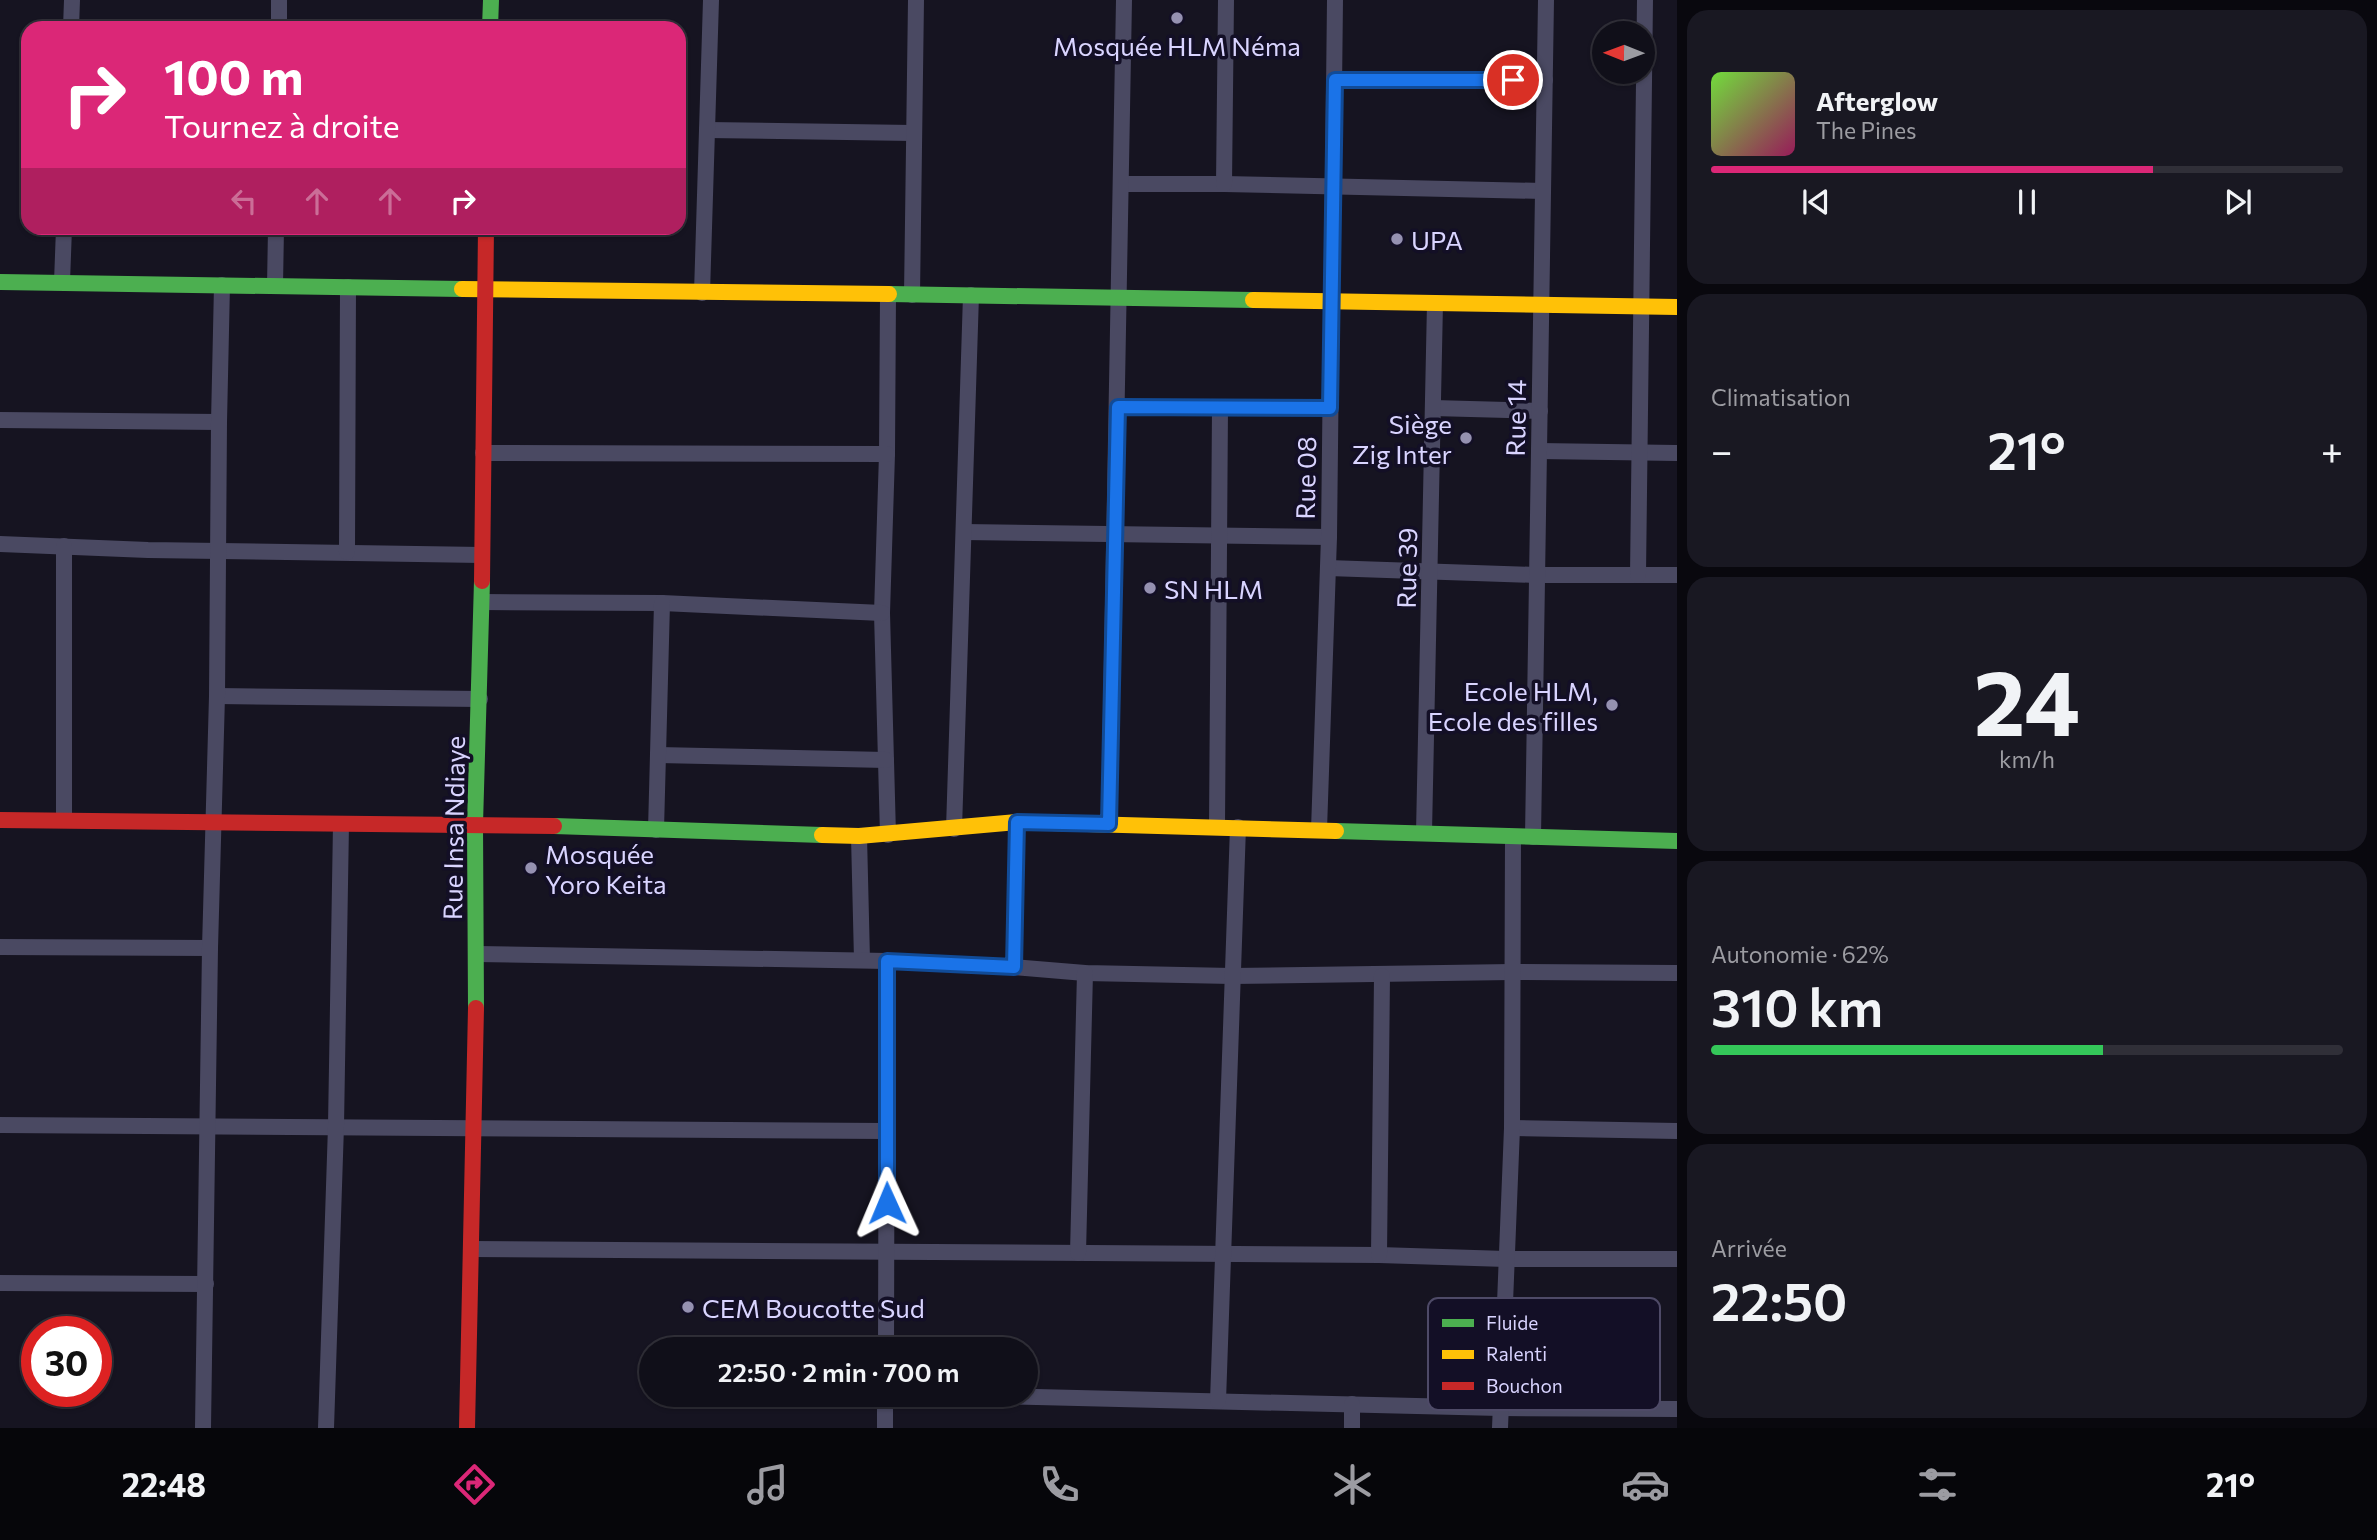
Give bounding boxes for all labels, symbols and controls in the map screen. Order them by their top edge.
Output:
marker: Mosquée HLM Néma [1169,10,1185,26]
north arrow [1592,21,1656,84]
map controls [1592,21,1655,84]
place label: Mosquée HLM Néma [1053,30,1301,61]
text: 100 m [164,45,303,105]
icon: right [49,49,140,140]
pin [1483,50,1543,110]
icon: arrive [1494,61,1532,99]
text: Afterglow [1816,85,1938,116]
text: Tournez à droite [164,105,400,145]
text: The Pines [1816,116,1917,144]
icon: left [225,182,263,220]
icon: ahead [298,182,336,220]
icon: ahead [371,182,409,220]
icon: right [444,182,482,220]
icon: previous [1797,183,1835,221]
icon: pause [2008,183,2046,221]
icon: next [2219,183,2257,221]
place label: UPA [1411,224,1463,255]
marker: UPA [1389,231,1405,247]
street label: Rue 14 [1499,379,1531,457]
text: Climatisation [1711,383,1851,411]
place label: Siège Zig Inter [1352,408,1452,469]
text: 21° [1987,417,2066,481]
text: − [1711,426,1733,473]
text: + [2321,426,2343,473]
marker: Siège Zig Inter [1458,430,1474,446]
street label: Rue 08 [1289,436,1321,520]
street label: Rue 39 [1390,527,1422,609]
place label: SN HLM [1164,573,1263,604]
marker: SN HLM [1142,580,1158,596]
text: 24 [1974,643,2080,755]
place label: Ecole HLM, Ecole des filles [1428,675,1598,736]
marker: Ecole HLM, Ecole des filles [1604,697,1620,713]
street label: Rue Insa Ndiaye [436,736,470,920]
text: km/h [1999,745,2055,773]
place label: Mosquée Yoro Keita [545,838,667,899]
marker: Mosquée Yoro Keita [523,860,539,876]
text: Autonomie · 62% [1711,940,1889,968]
text: 310 km [1711,974,1883,1038]
position arrow [850,1166,924,1240]
text: Arrivée [1711,1234,1787,1262]
text: 22:50 [1711,1268,1847,1332]
place label: CEM Boucotte Sud [702,1292,925,1323]
legend [1428,1298,1660,1410]
marker: CEM Boucotte Sud [680,1299,696,1315]
text: Fluide [1486,1311,1538,1334]
speed limit sign: 30 [21,1316,112,1407]
text: Ralenti [1486,1342,1547,1365]
text: 22:50 · 2 min · 700 m [718,1356,959,1387]
text: Bouchon [1486,1374,1563,1397]
icon: directions [450,1460,499,1509]
icon: music [743,1460,792,1509]
icon: phone [1035,1460,1084,1509]
icon: climate [1328,1460,1377,1509]
icon: car [1621,1460,1670,1509]
icon: filters [1913,1460,1962,1509]
text: 22:48 [122,1464,206,1504]
text: 21° [2206,1464,2255,1504]

